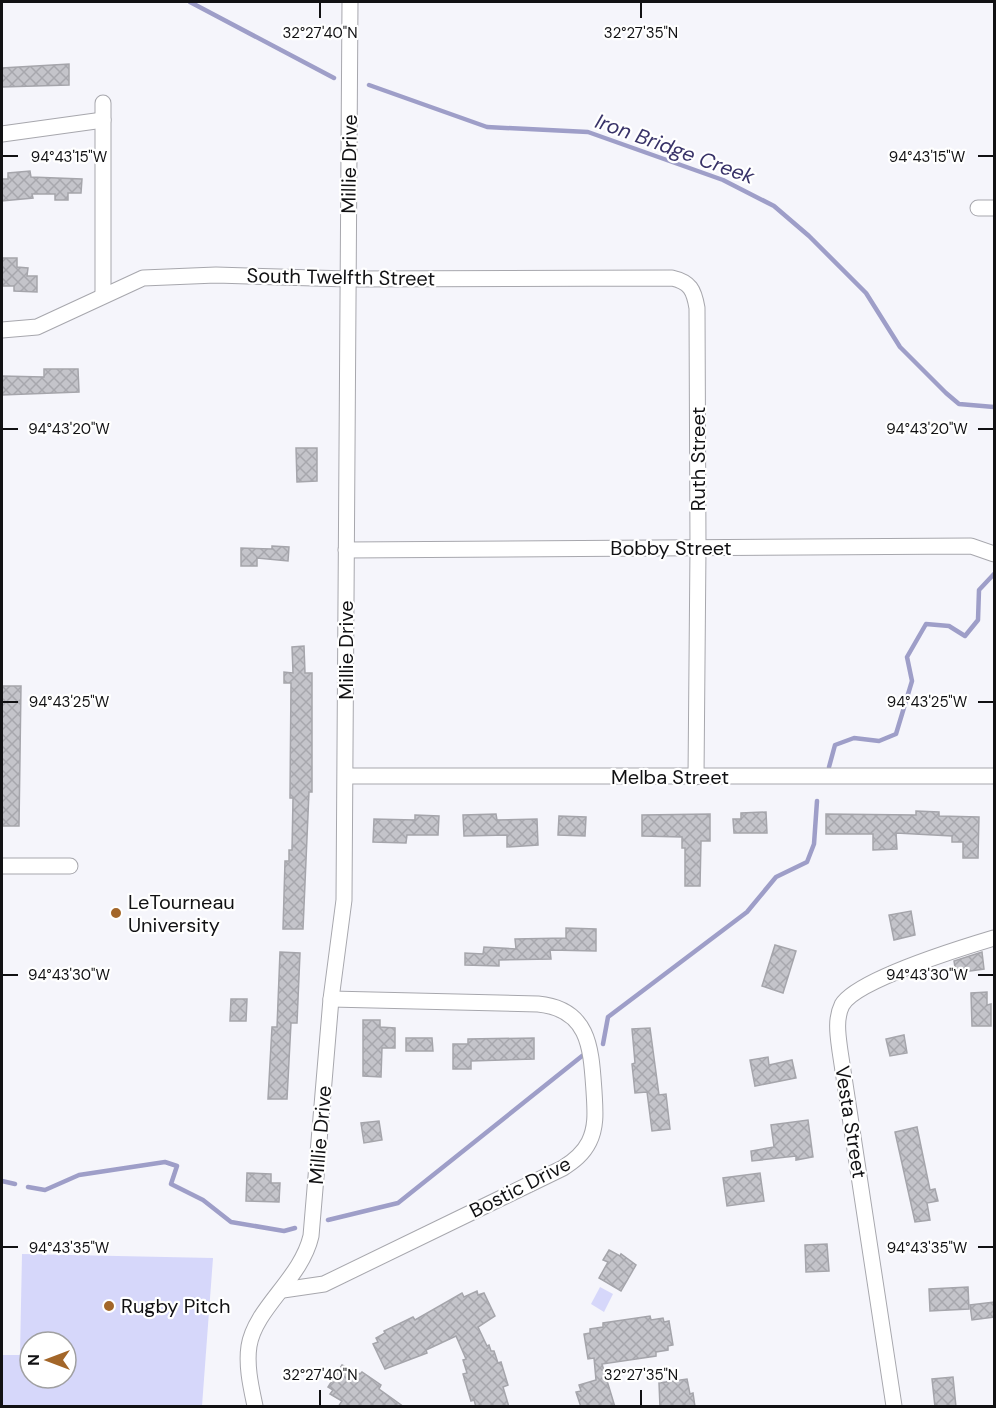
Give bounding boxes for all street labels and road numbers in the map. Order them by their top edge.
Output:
street label: Millie Drive [335,114,363,214]
street label: South Twelfth Street [246,262,436,292]
street label: Ruth Street [685,407,711,511]
street label: Bobby Street [610,535,732,561]
street label: Millie Drive [333,600,359,700]
street label: Melba Street [611,764,729,790]
street label: Vesta Street [829,1064,873,1180]
street label: Millie Drive [303,1084,337,1186]
street label: Bostic Drive [465,1150,575,1224]

